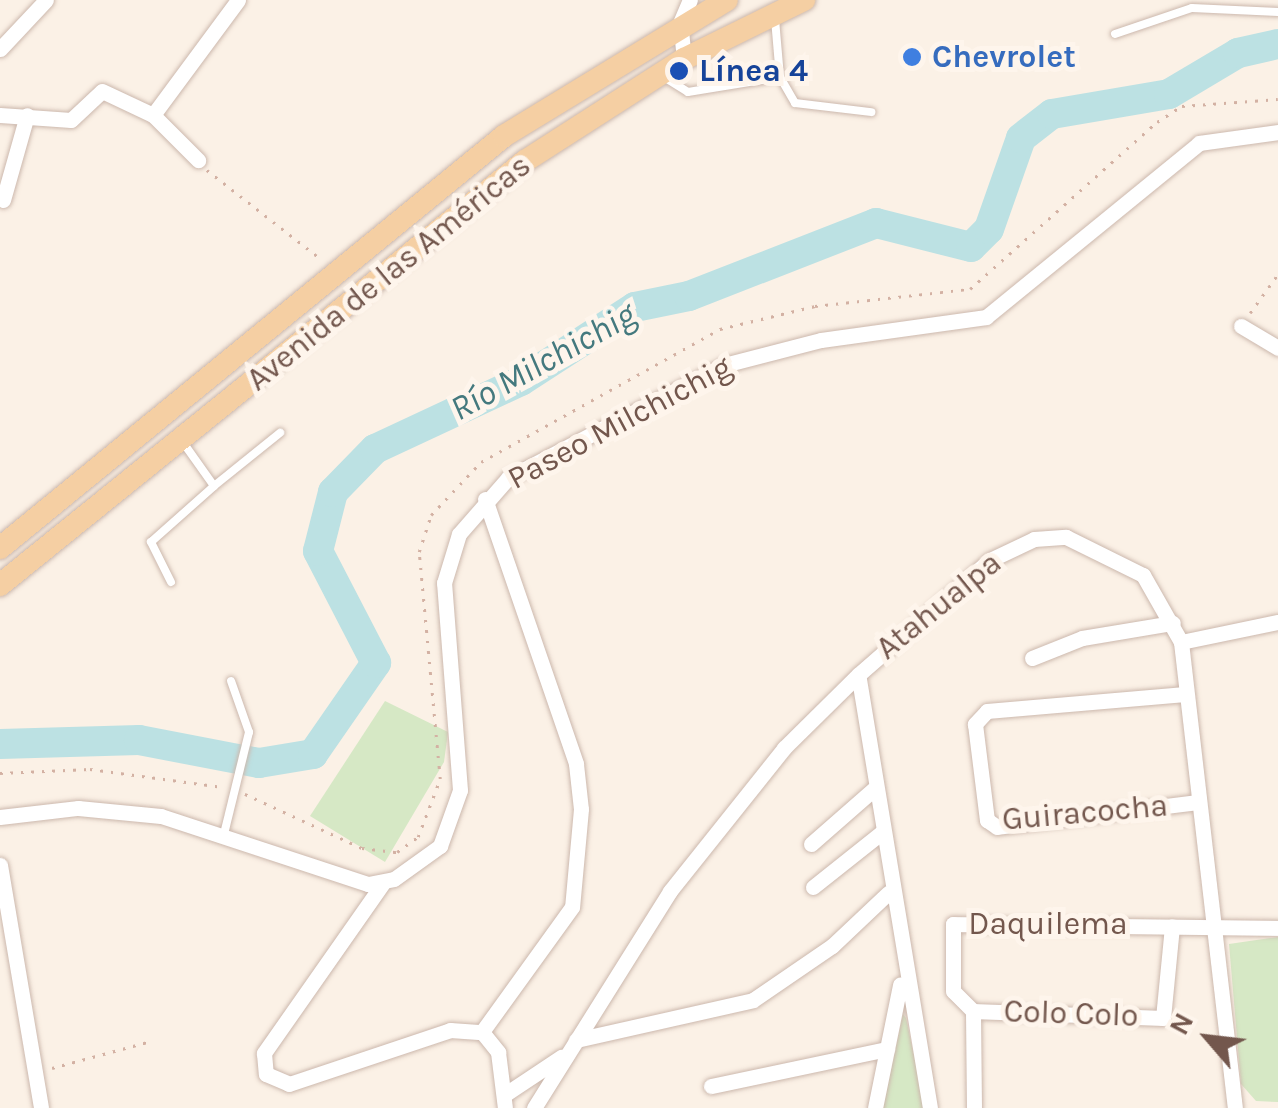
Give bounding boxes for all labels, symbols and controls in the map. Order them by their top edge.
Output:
place label: Chevrolet [932,38,1076,76]
marker: Chevrolet [901,46,923,68]
place label: Línea 4 [699,52,808,90]
marker: Línea 4 [668,60,690,82]
street label: Avenida de las Américas [239,147,539,399]
water label: Río Milchichig [443,294,643,430]
street label: Paseo Milchichig [501,348,739,498]
street label: Atahualpa [869,544,1009,668]
street label: Guiracocha [1001,787,1169,839]
street label: Daquilema [968,905,1128,943]
north arrow [1158,988,1258,1088]
street label: Colo Colo [1003,992,1139,1036]
text: N [1162,1007,1200,1040]

